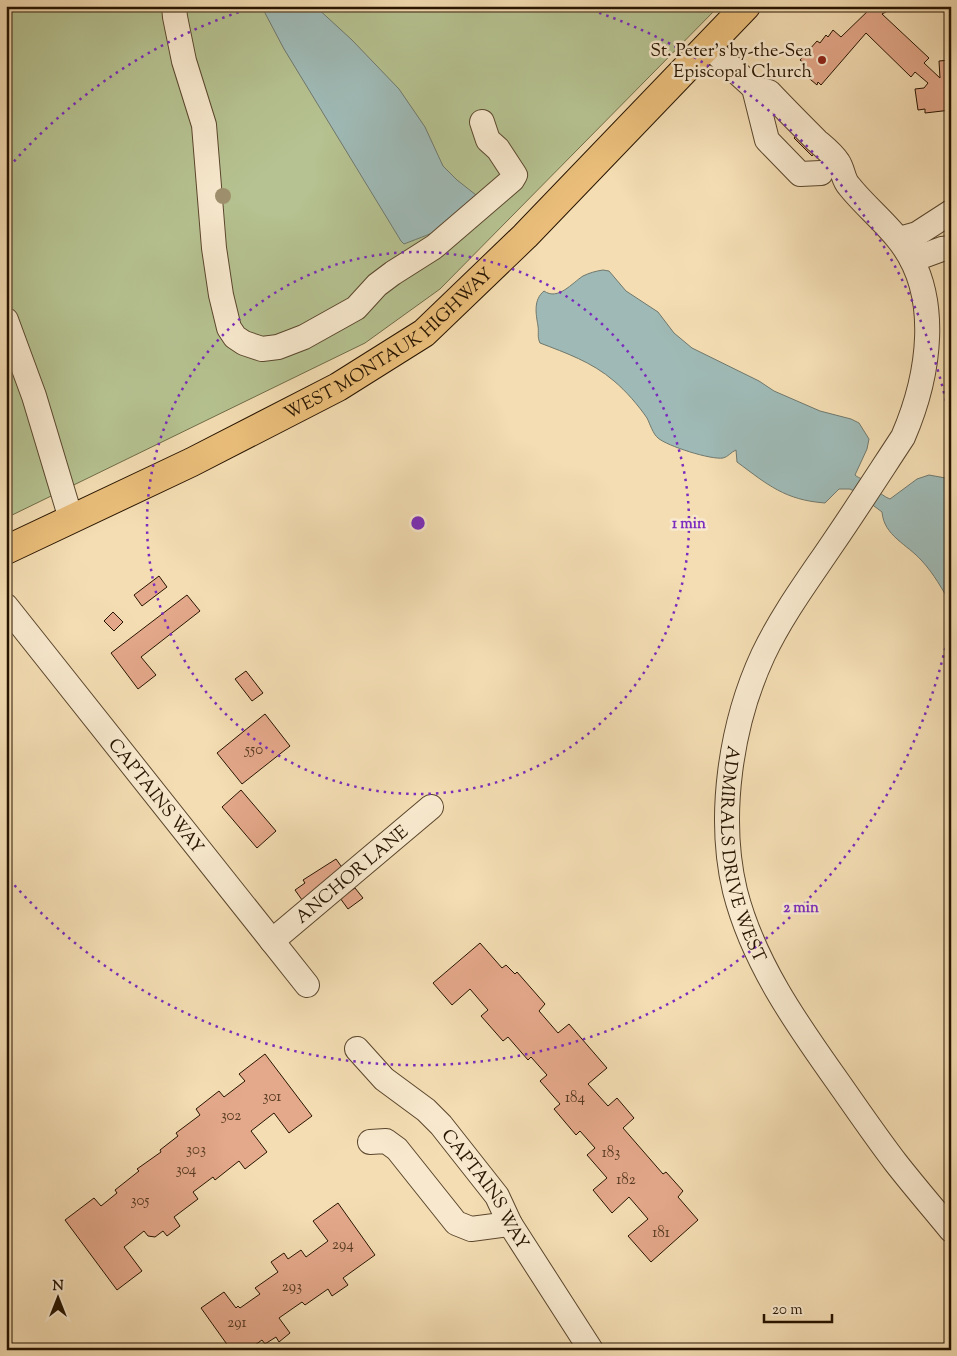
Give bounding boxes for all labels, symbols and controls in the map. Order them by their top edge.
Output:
place label: St. Peter's by-the-Sea Episcopal Church [650,39,812,86]
marker: St. Peter's by-the-Sea Episcopal Church [816,54,828,66]
street label: WEST MONTAUK HIGHWAY [280,262,500,428]
centre of rings [409,514,427,532]
text: 1 min [672,514,706,535]
street label: CAPTAINS WAY [101,733,209,860]
house number: 550 [244,740,263,761]
street label: ADMIRALS DRIVE WEST [712,744,771,968]
street label: ANCHOR LANE [291,820,415,931]
text: 2 min [783,898,819,919]
house number: 301 [263,1087,281,1108]
house number: 184 [565,1088,585,1109]
house number: 302 [221,1106,241,1127]
street label: CAPTAINS WAY [434,1124,534,1255]
house number: 303 [186,1140,206,1161]
house number: 183 [602,1143,620,1164]
house number: 304 [176,1160,197,1181]
house number: 182 [616,1170,636,1191]
house number: 305 [131,1191,150,1212]
house number: 181 [652,1223,670,1244]
house number: 294 [332,1235,354,1256]
north arrow [32,1274,82,1324]
text: N [52,1277,64,1297]
house number: 293 [282,1277,302,1298]
scale bar [764,1291,832,1323]
text: 20 m [772,1300,803,1321]
house number: 291 [227,1313,247,1334]

